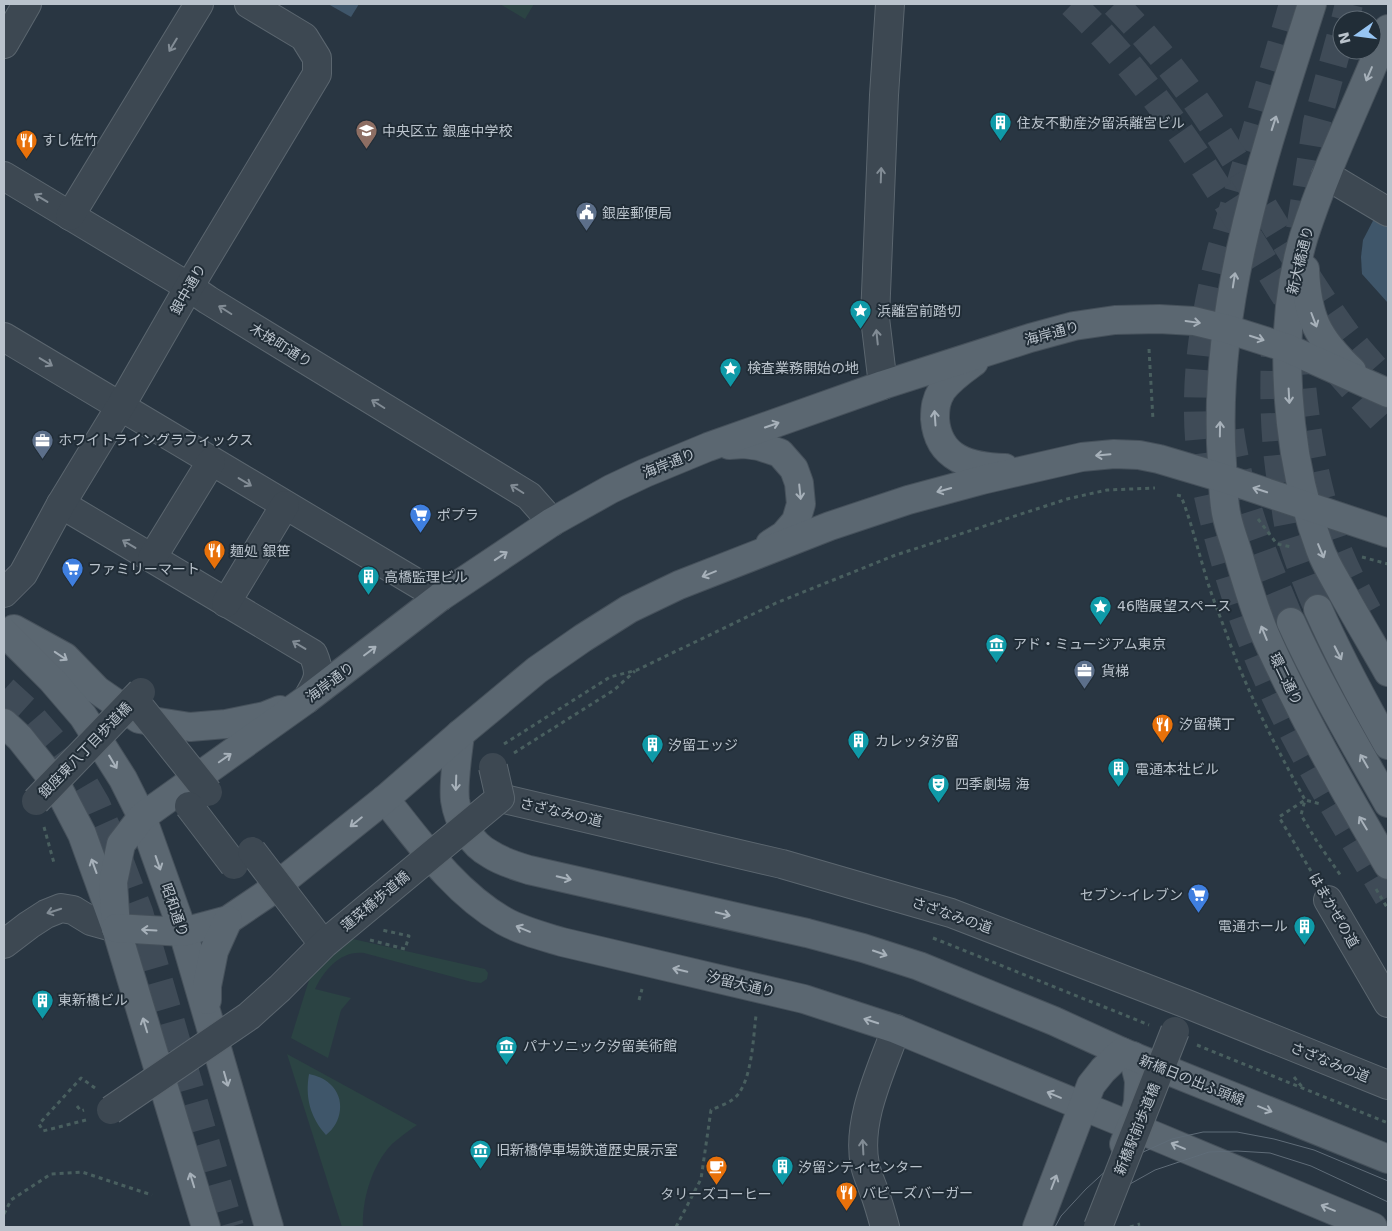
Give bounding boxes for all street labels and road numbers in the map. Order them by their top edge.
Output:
street label: 新大橋通り [1284,224,1316,296]
street label: 銀中通り [167,261,209,317]
street label: 海岸通り [1023,318,1081,348]
street label: 木挽町通り [247,320,315,370]
street label: 海岸通り [640,445,698,481]
street label: 環二通り [1267,650,1305,708]
street label: 海岸通り [303,659,357,705]
street label: 銀座東八丁目歩道橋 [35,699,135,801]
street label: さざなみの道 [518,795,604,829]
street label: 蓮菜橋歩道橋 [338,868,412,934]
street label: はまかぜの道 [1306,870,1362,950]
street label: 昭和通り [158,881,192,939]
street label: さざなみの道 [910,894,994,936]
street label: 汐留大通り [705,968,777,1000]
street label: さざなみの道 [1288,1039,1372,1085]
street label: 新橋日の出ふ頭線 [1137,1052,1247,1108]
street label: 新橋駅前歩道橋 [1111,1081,1163,1177]

